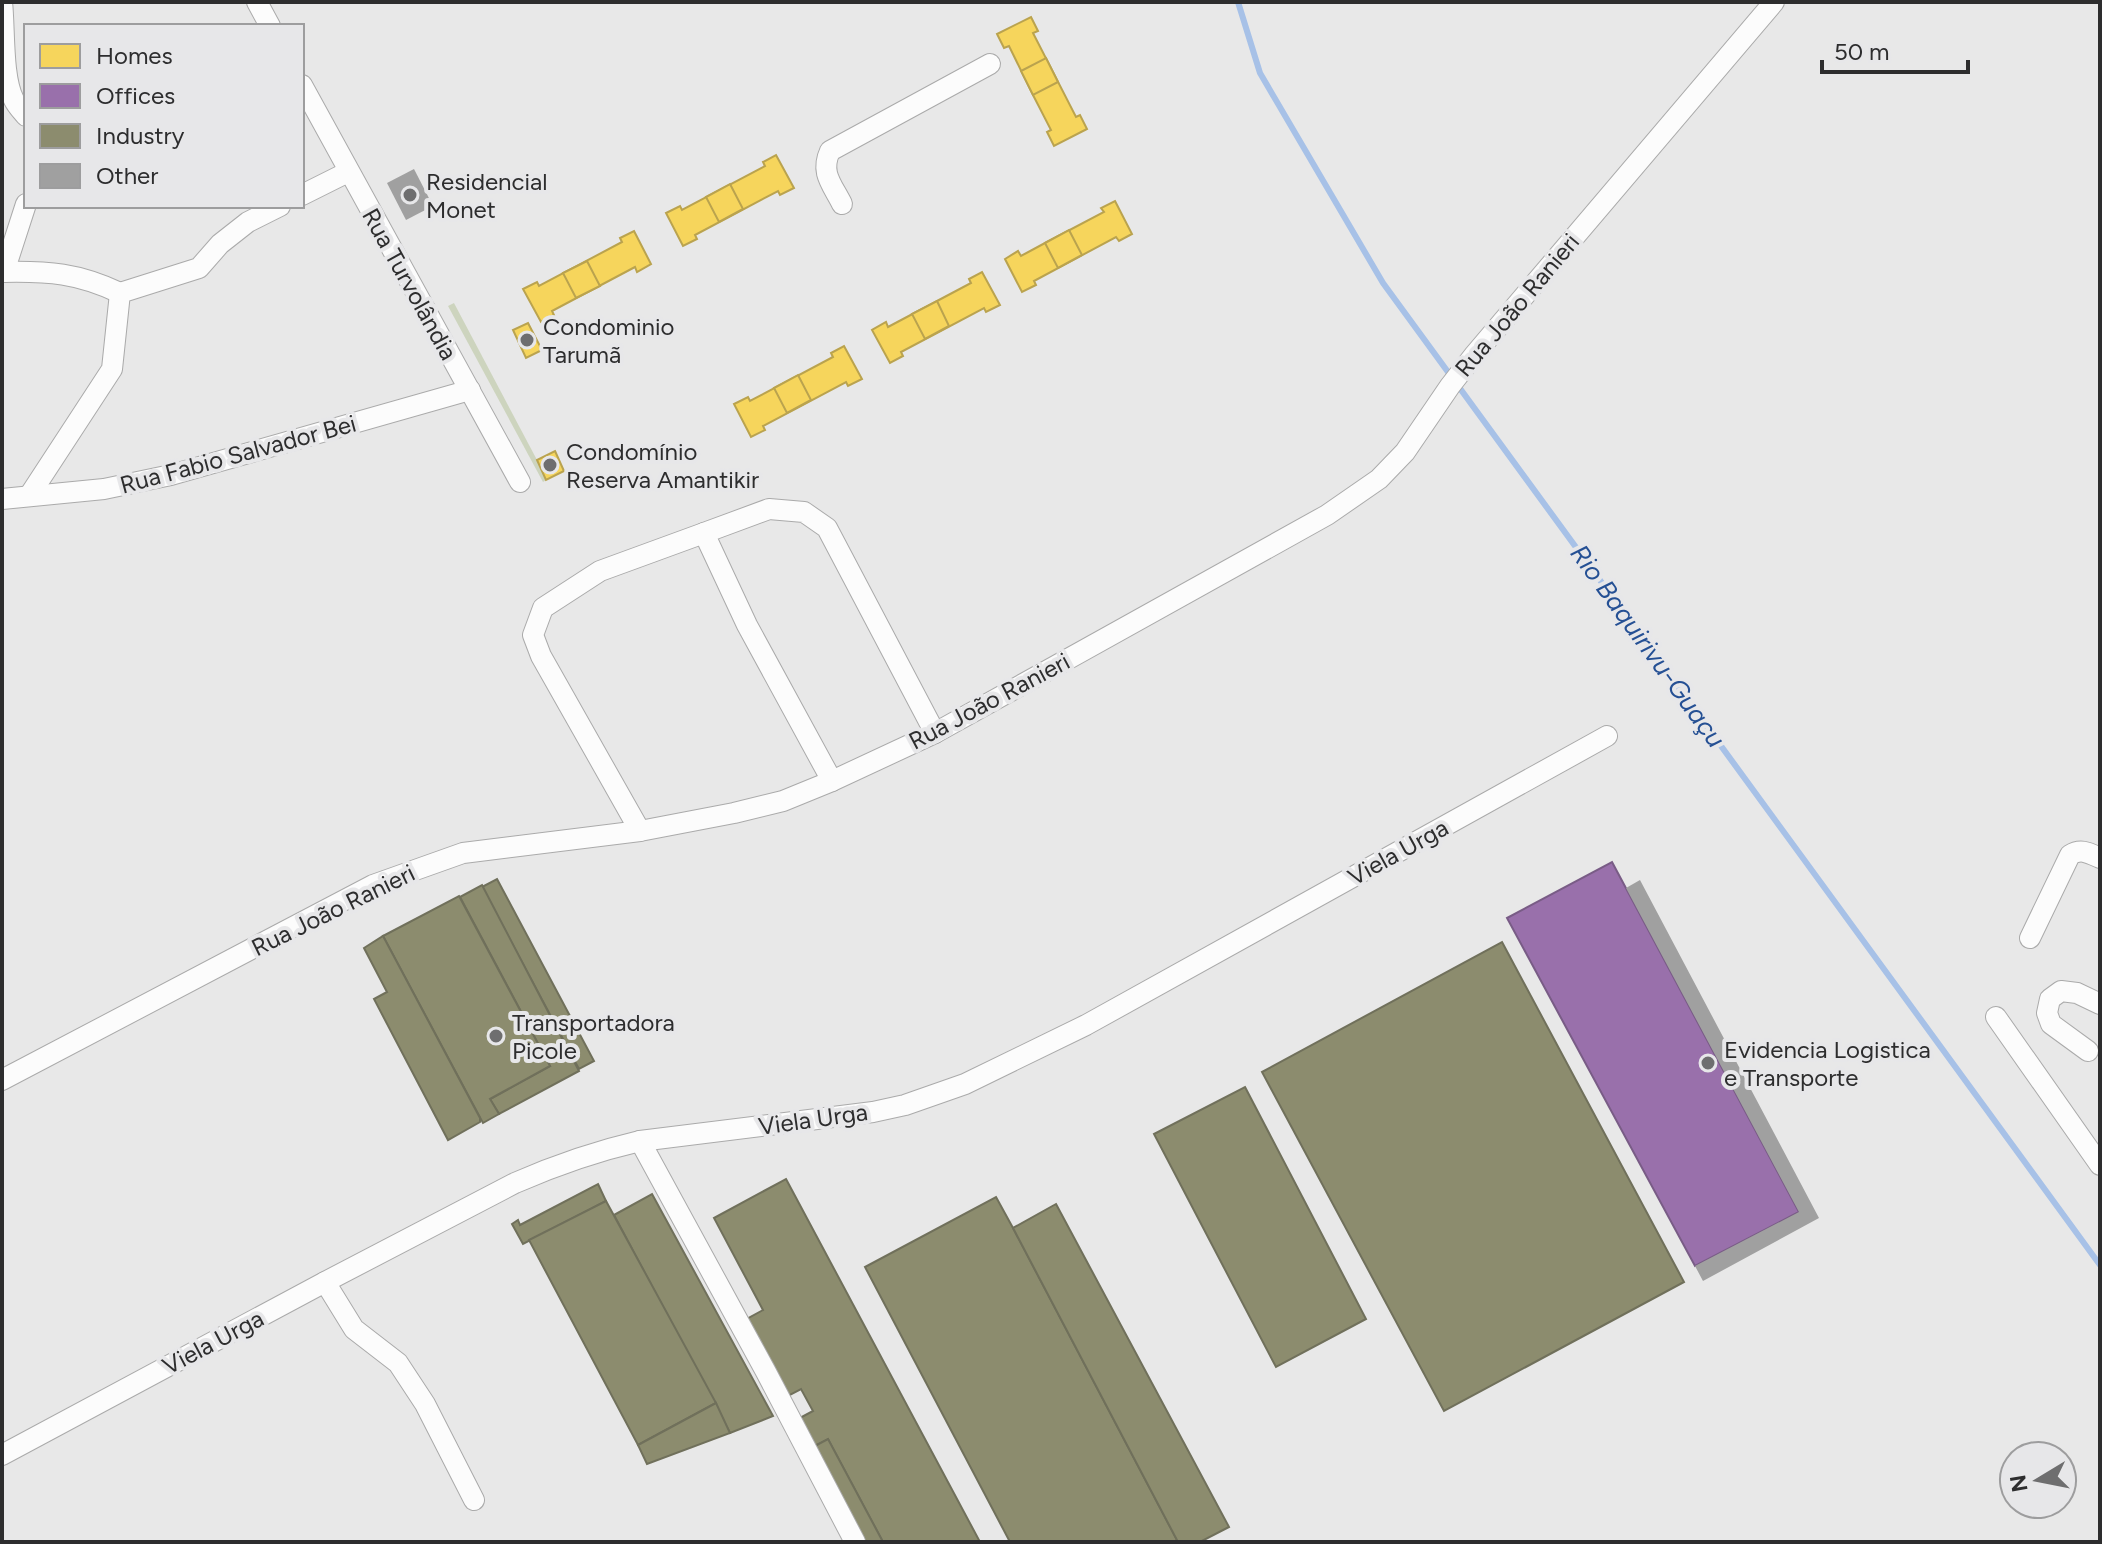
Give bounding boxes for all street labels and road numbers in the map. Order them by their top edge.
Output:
street label: Rua Turvolândia [356,203,464,365]
street label: Rua João Ranieri [1449,228,1585,382]
street label: Rua Fabio Salvador Bei [117,409,359,499]
street label: Rua João Ranieri [904,646,1074,756]
street label: Viela Urga [1343,813,1453,891]
street label: Rua João Ranieri [247,858,419,962]
street label: Viela Urga [756,1097,870,1141]
street label: Viela Urga [158,1303,268,1381]

